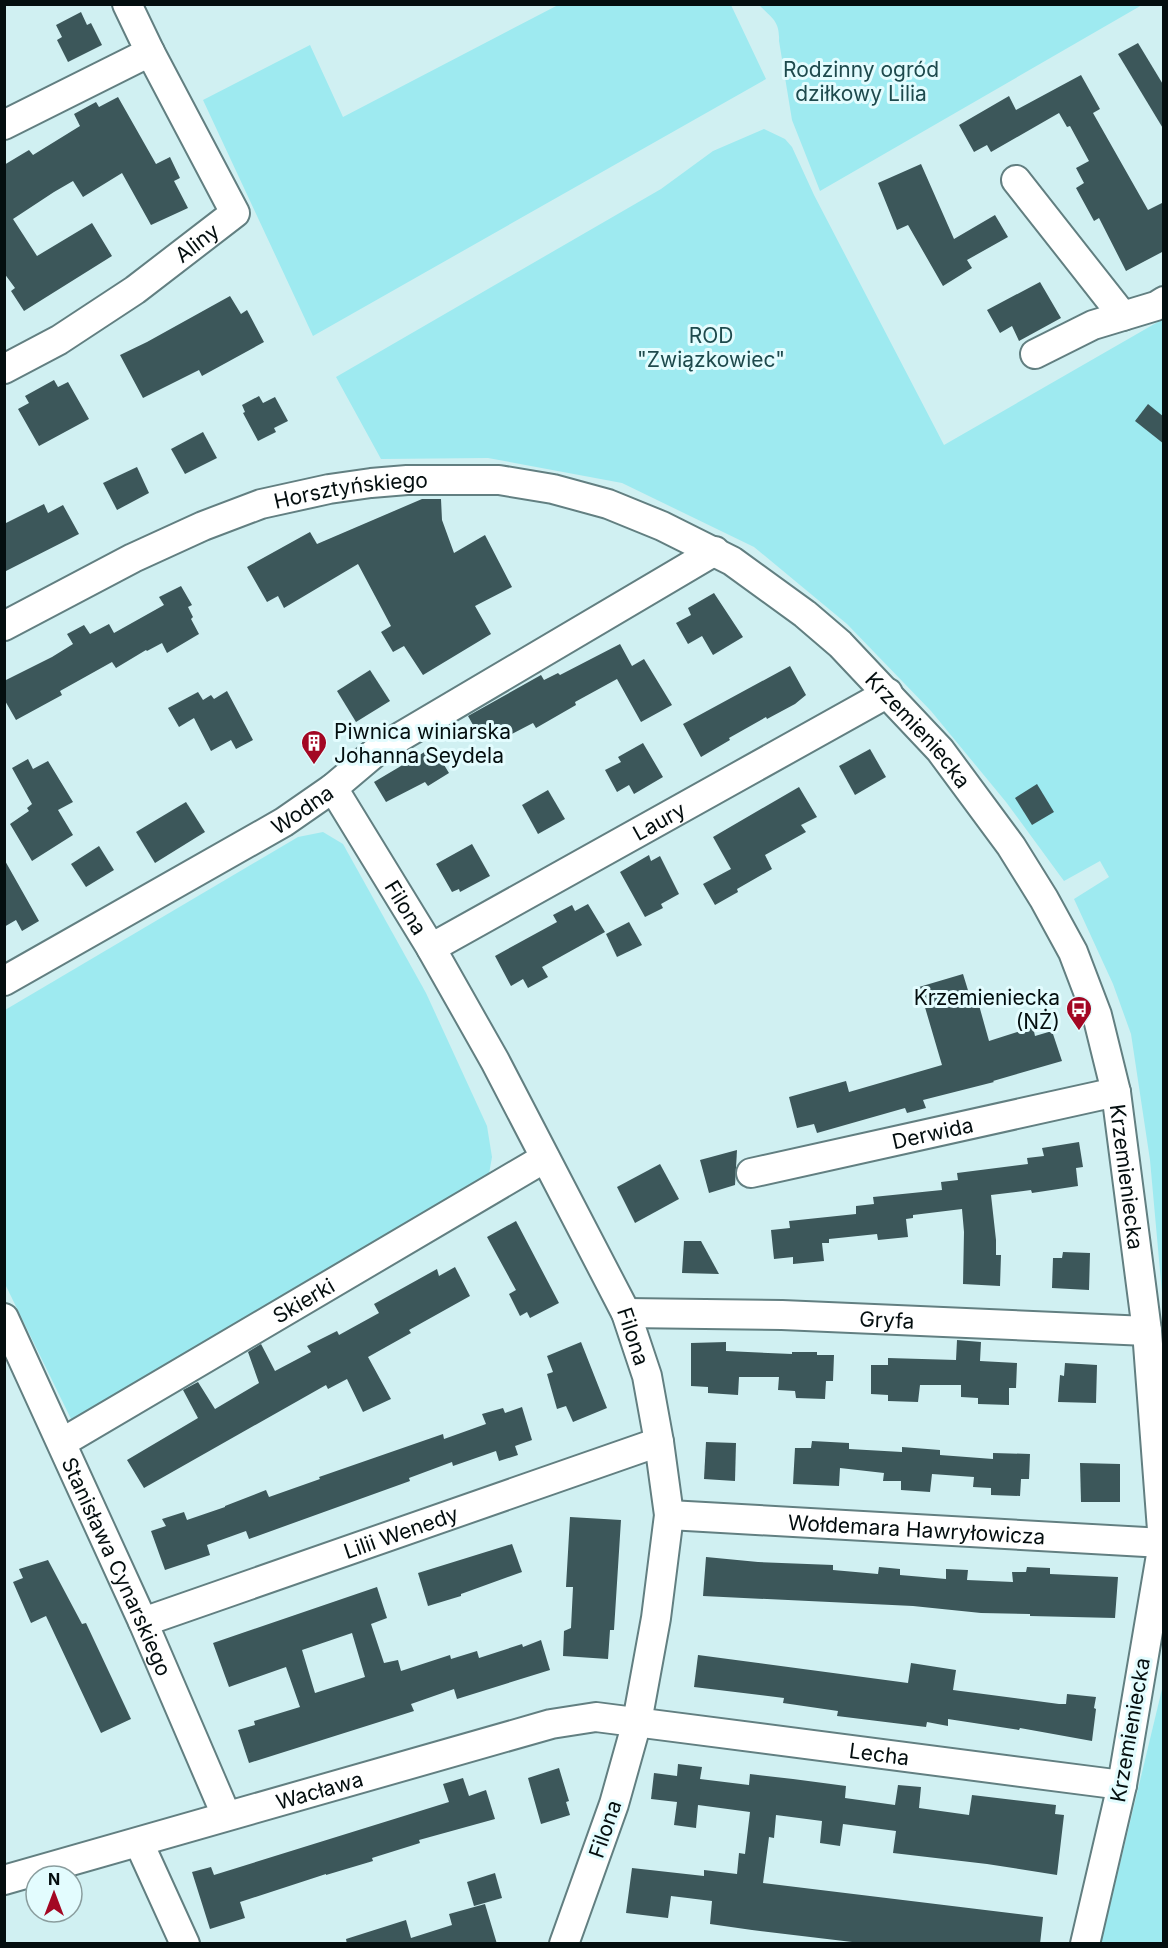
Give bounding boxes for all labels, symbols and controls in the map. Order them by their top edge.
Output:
park label: Rodzinny ogród dziłkowy Lilia [783,57,939,106]
street label: Aliny [170,218,224,267]
park label: ROD "Związkowiec" [637,323,785,372]
street label: Horsztyńskiego [271,468,428,513]
street label: Krzemieniecka [861,667,976,793]
place label: Piwnica winiarska Johanna Seydela [334,719,511,768]
building icon: Piwnica winiarska Johanna Seydela [299,728,329,766]
street label: Wodna [267,779,338,839]
street label: Laury [628,796,690,845]
street label: Filona [380,876,432,939]
place label: Krzemieniecka (NŻ) [914,985,1060,1034]
bus stop icon: Krzemieniecka (NŻ) [1064,994,1094,1032]
street label: Krzemieniecka [1105,1103,1149,1251]
street label: Derwida [890,1112,976,1154]
street label: Skierki [268,1273,339,1328]
street label: Filona [612,1304,655,1368]
street label: Gryfa [859,1306,915,1333]
street label: Stanisława Cynarskiego [57,1453,177,1680]
street label: Lilii Wenedy [340,1501,461,1564]
street label: Wołdemara Hawryłowicza [787,1509,1046,1549]
street label: Krzemieniecka [1105,1656,1155,1804]
street label: Lecha [848,1737,911,1770]
street label: Wacława [273,1766,366,1814]
street label: Filona [584,1797,626,1861]
north arrow [24,1864,84,1924]
text: N [48,1869,60,1889]

